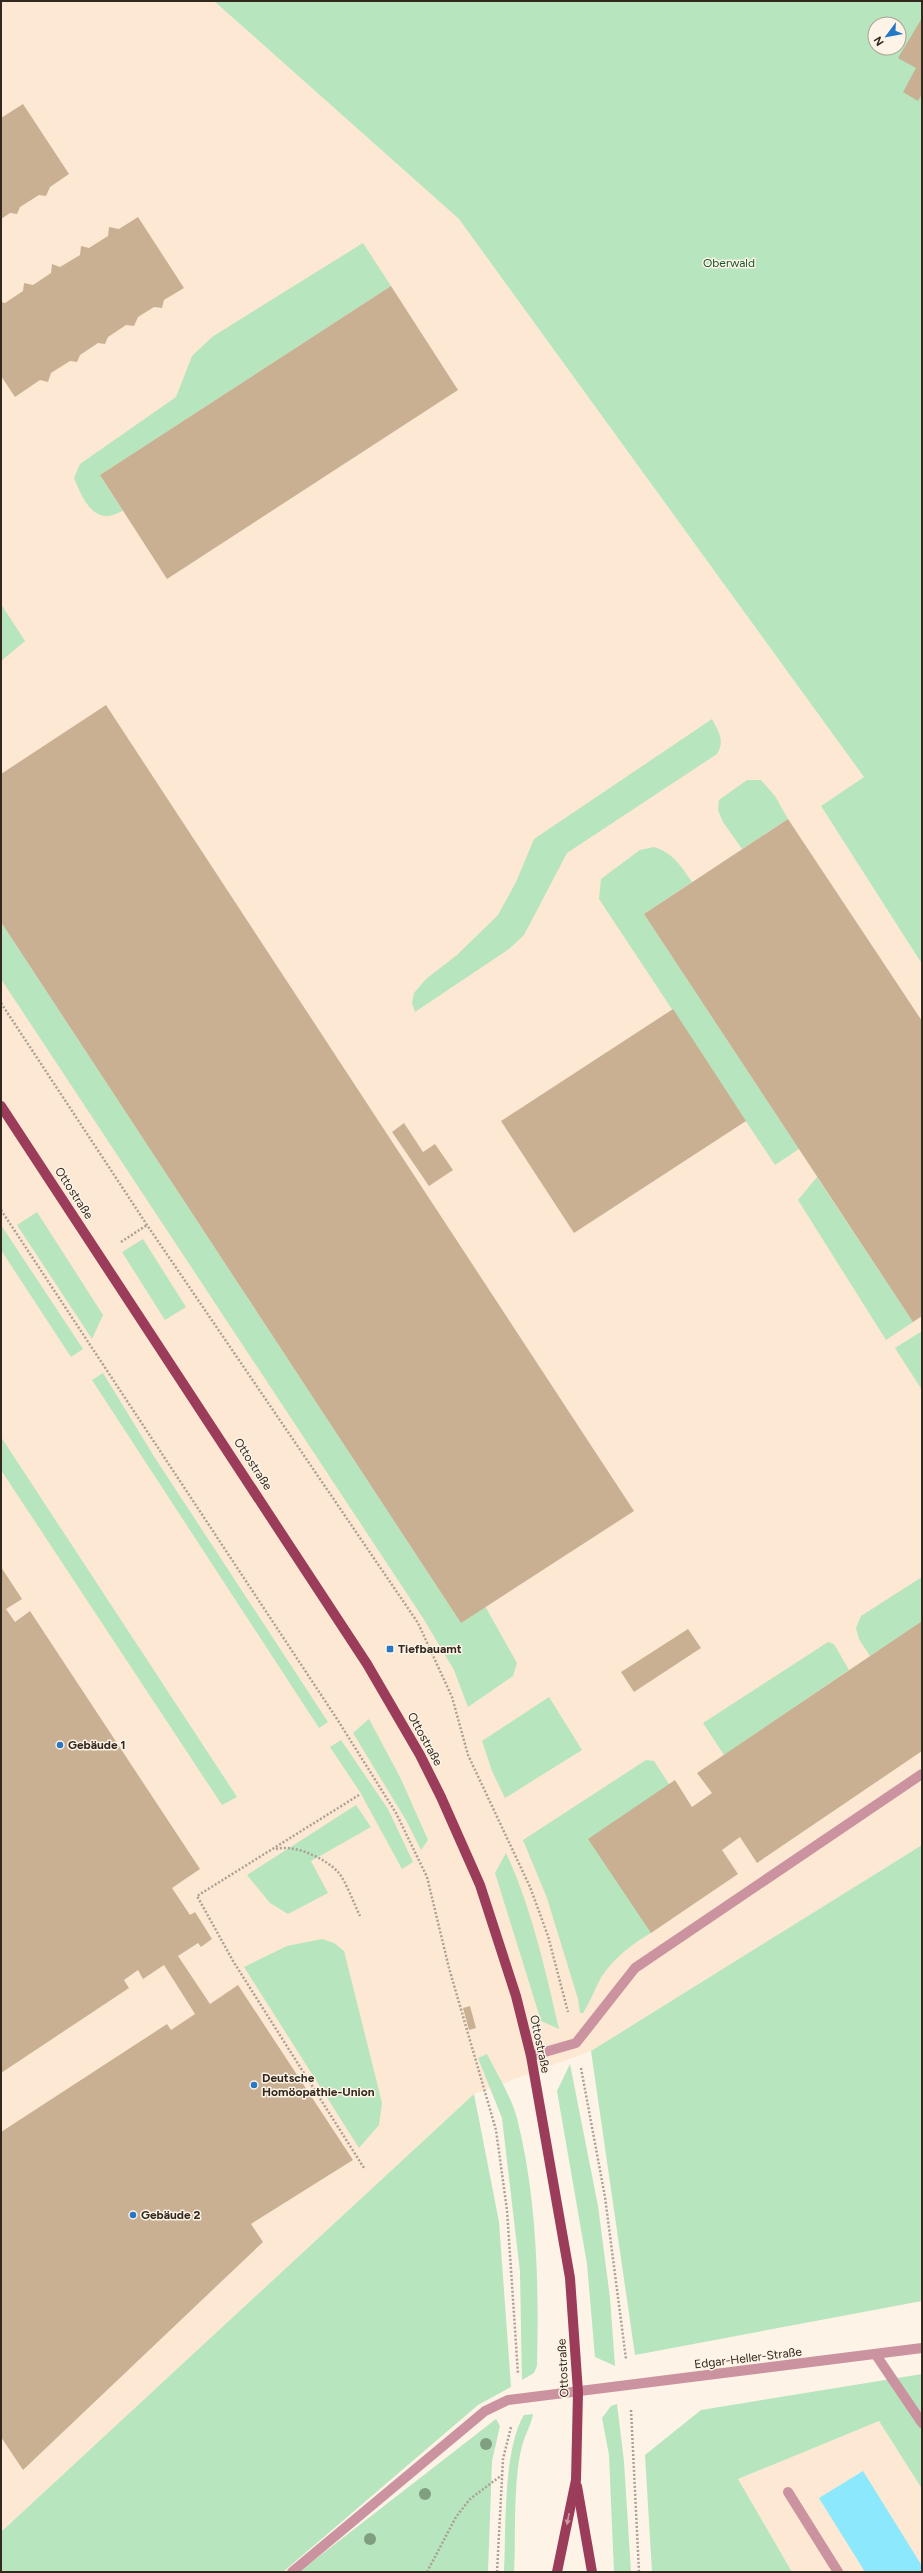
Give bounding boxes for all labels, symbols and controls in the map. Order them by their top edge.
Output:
north arrow [867,16,907,56]
text: N [871,34,887,48]
park label: Oberwald [703,256,755,270]
street label: Ottostraße [52,1164,96,1222]
street label: Ottostraße [231,1435,275,1493]
place label: Tiefbauamt [398,1642,462,1656]
marker: Tiefbauamt [385,1644,395,1654]
street label: Ottostraße [405,1710,446,1769]
place label: Gebäude 1 [68,1738,126,1752]
marker: Gebäude 1 [55,1740,65,1750]
street label: Ottostraße [527,2014,553,2075]
place label: Deutsche Homöopathie-Union [262,2071,375,2099]
marker: Deutsche Homöopathie-Union [249,2080,259,2090]
place label: Gebäude 2 [141,2208,201,2222]
marker: Gebäude 2 [128,2210,138,2220]
street label: Ottostraße [554,2338,572,2398]
street label: Edgar-Heller-Straße [693,2344,803,2372]
one-way arrow [565,2512,571,2525]

